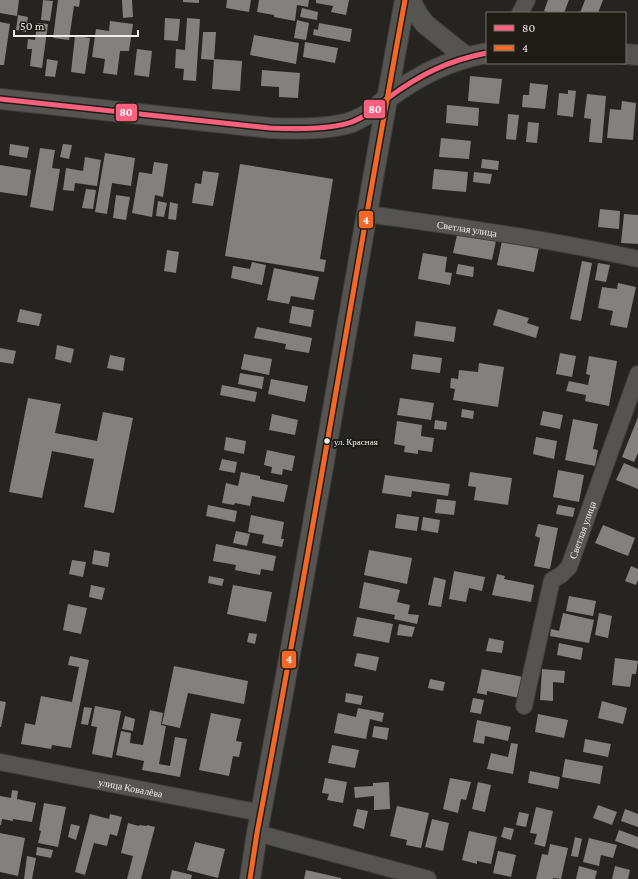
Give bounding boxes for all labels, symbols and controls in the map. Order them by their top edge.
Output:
scale bar [14,12,138,38]
legend [486,12,626,64]
text: 50 m [20,19,45,33]
text: 80 [522,21,535,35]
text: 4 [522,41,528,55]
line badge: 80 [363,99,386,119]
line badge: 80 [115,103,138,122]
text: 80 [368,103,382,115]
text: 80 [119,106,133,118]
line badge: 4 [358,210,374,229]
text: 4 [363,214,369,226]
street label: Светлая улица [436,219,498,239]
marker: ул. Красная [322,436,332,446]
place label: ул. Красная [334,437,378,447]
street label: Светлая улица [567,499,598,561]
line badge: 4 [281,650,297,669]
text: 4 [286,653,292,665]
street label: улица Ковалёва [97,776,164,800]

